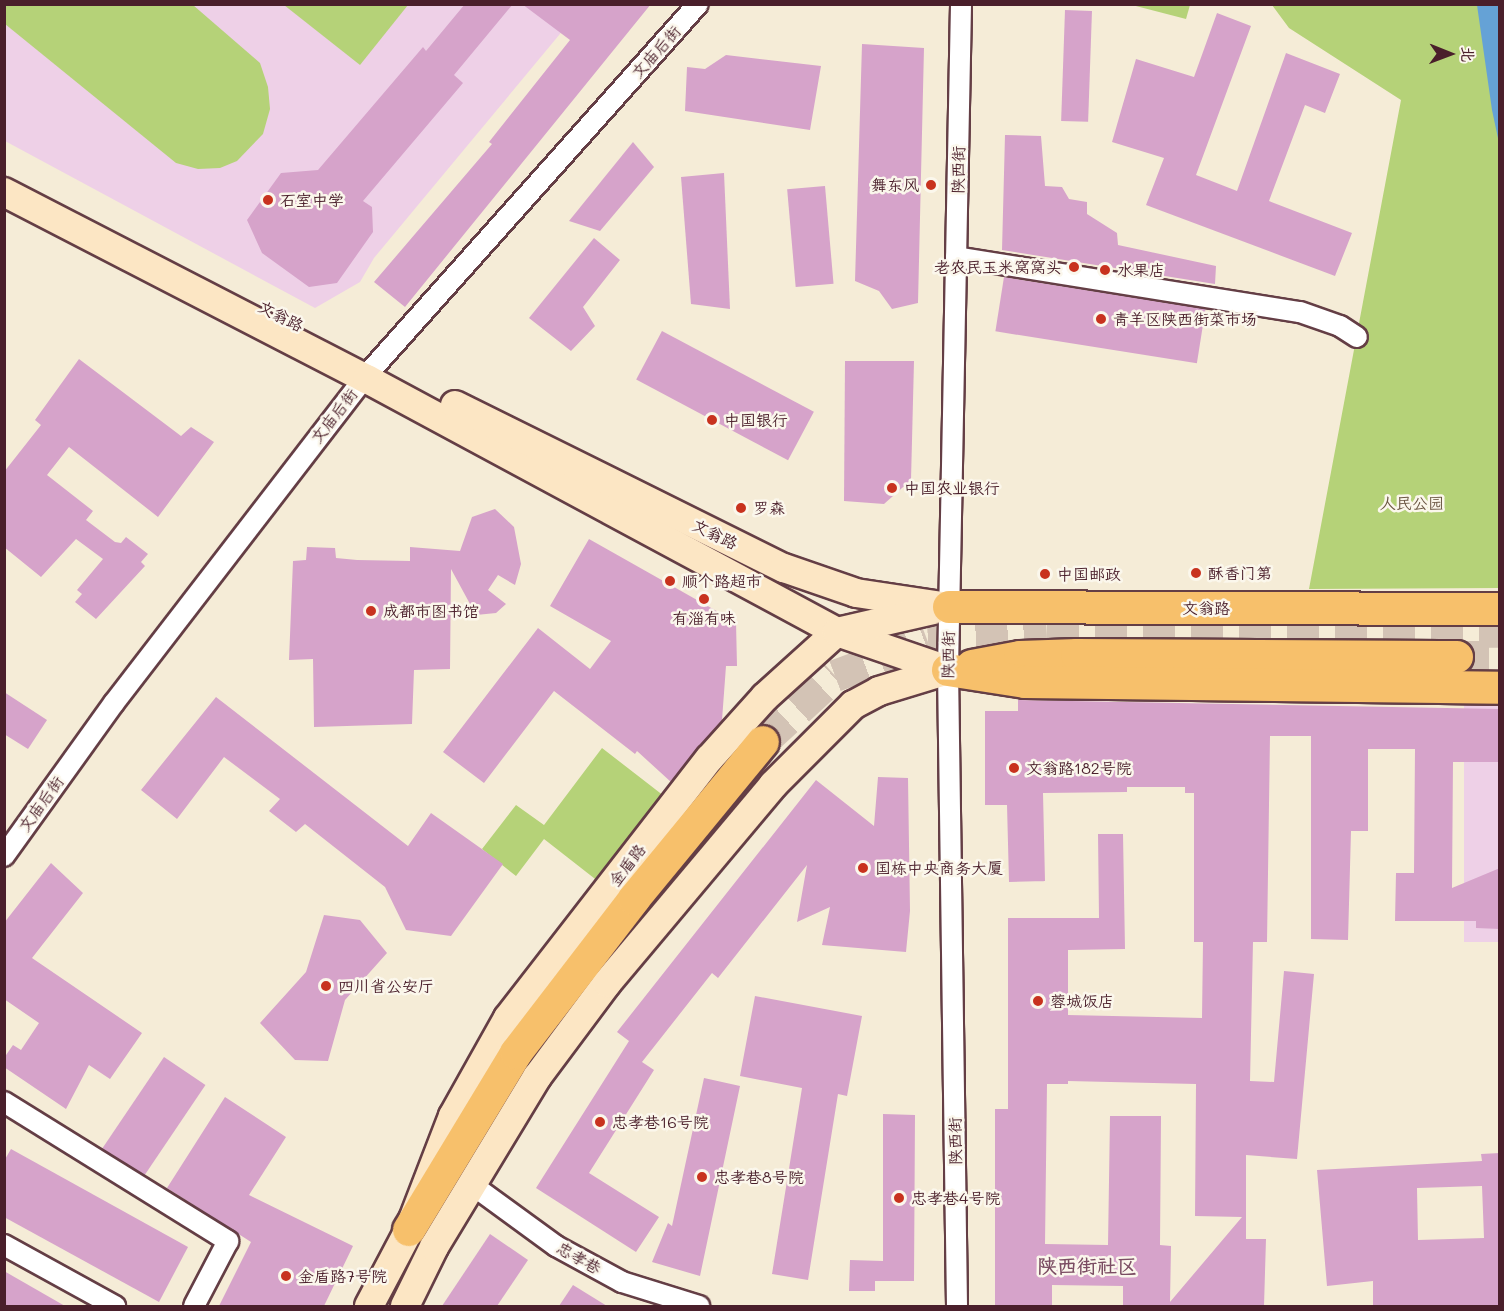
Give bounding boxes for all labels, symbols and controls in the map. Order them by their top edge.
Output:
street label: 文庙后街 [627,22,685,82]
north arrow [1420,24,1480,84]
text: 北 [1458,46,1479,63]
street label: 陕西街 [948,146,968,194]
place label: 舞东风 [871,175,919,195]
marker: 舞东风 [924,178,938,192]
place label: 石室中学 [280,190,344,210]
marker: 石室中学 [261,193,275,207]
place label: 老农民玉米窝窝头 [934,257,1062,277]
marker: 老农民玉米窝窝头 [1067,260,1081,274]
place label: 水果店 [1117,260,1165,280]
marker: 水果店 [1098,263,1112,277]
street label: 文翁路 [255,297,307,335]
place label: 青羊区陕西街菜市场 [1113,309,1257,329]
marker: 青羊区陕西街菜市场 [1094,312,1108,326]
street label: 文庙后街 [307,385,361,447]
place label: 中国银行 [724,410,788,430]
marker: 中国银行 [705,413,719,427]
place label: 中国农业银行 [904,478,1000,498]
marker: 中国农业银行 [885,481,899,495]
park label: 人民公园 [1380,493,1444,513]
place label: 罗森 [753,498,785,518]
marker: 罗森 [734,501,748,515]
street label: 文翁路 [689,515,741,553]
place label: 酥香门第 [1208,563,1272,583]
place label: 中国邮政 [1057,564,1121,584]
marker: 酥香门第 [1189,566,1203,580]
marker: 中国邮政 [1038,567,1052,581]
place label: 顺个路超市 [682,571,762,591]
marker: 顺个路超市 [663,574,677,588]
marker: 有淄有味 [697,592,711,606]
street label: 文翁路 [1182,598,1230,618]
place label: 成都市图书馆 [383,601,479,621]
marker: 成都市图书馆 [364,604,378,618]
place label: 有淄有味 [672,608,736,628]
street label: 陕西街 [938,631,958,679]
place label: 文翁路182号院 [1026,758,1132,778]
marker: 文翁路182号院 [1007,761,1021,775]
street label: 文庙后街 [14,772,68,836]
street label: 金盾路 [605,840,649,890]
place label: 国栋中央商务大厦 [875,858,1003,878]
marker: 国栋中央商务大厦 [856,861,870,875]
place label: 四川省公安厅 [338,976,434,996]
marker: 四川省公安厅 [319,979,333,993]
place label: 蓉城饭店 [1050,991,1114,1011]
marker: 蓉城饭店 [1031,994,1045,1008]
place label: 忠孝巷16号院 [612,1112,709,1132]
marker: 忠孝巷16号院 [593,1115,607,1129]
street label: 陕西街 [945,1117,965,1165]
place label: 忠孝巷8号院 [714,1167,804,1187]
marker: 忠孝巷8号院 [695,1170,709,1184]
place label: 忠孝巷4号院 [911,1188,1000,1208]
marker: 忠孝巷4号院 [892,1191,906,1205]
street label: 忠孝巷 [553,1238,605,1278]
district label: 陕西街社区 [1037,1253,1137,1277]
place label: 金盾路7号院 [298,1266,387,1286]
marker: 金盾路7号院 [279,1269,293,1283]

